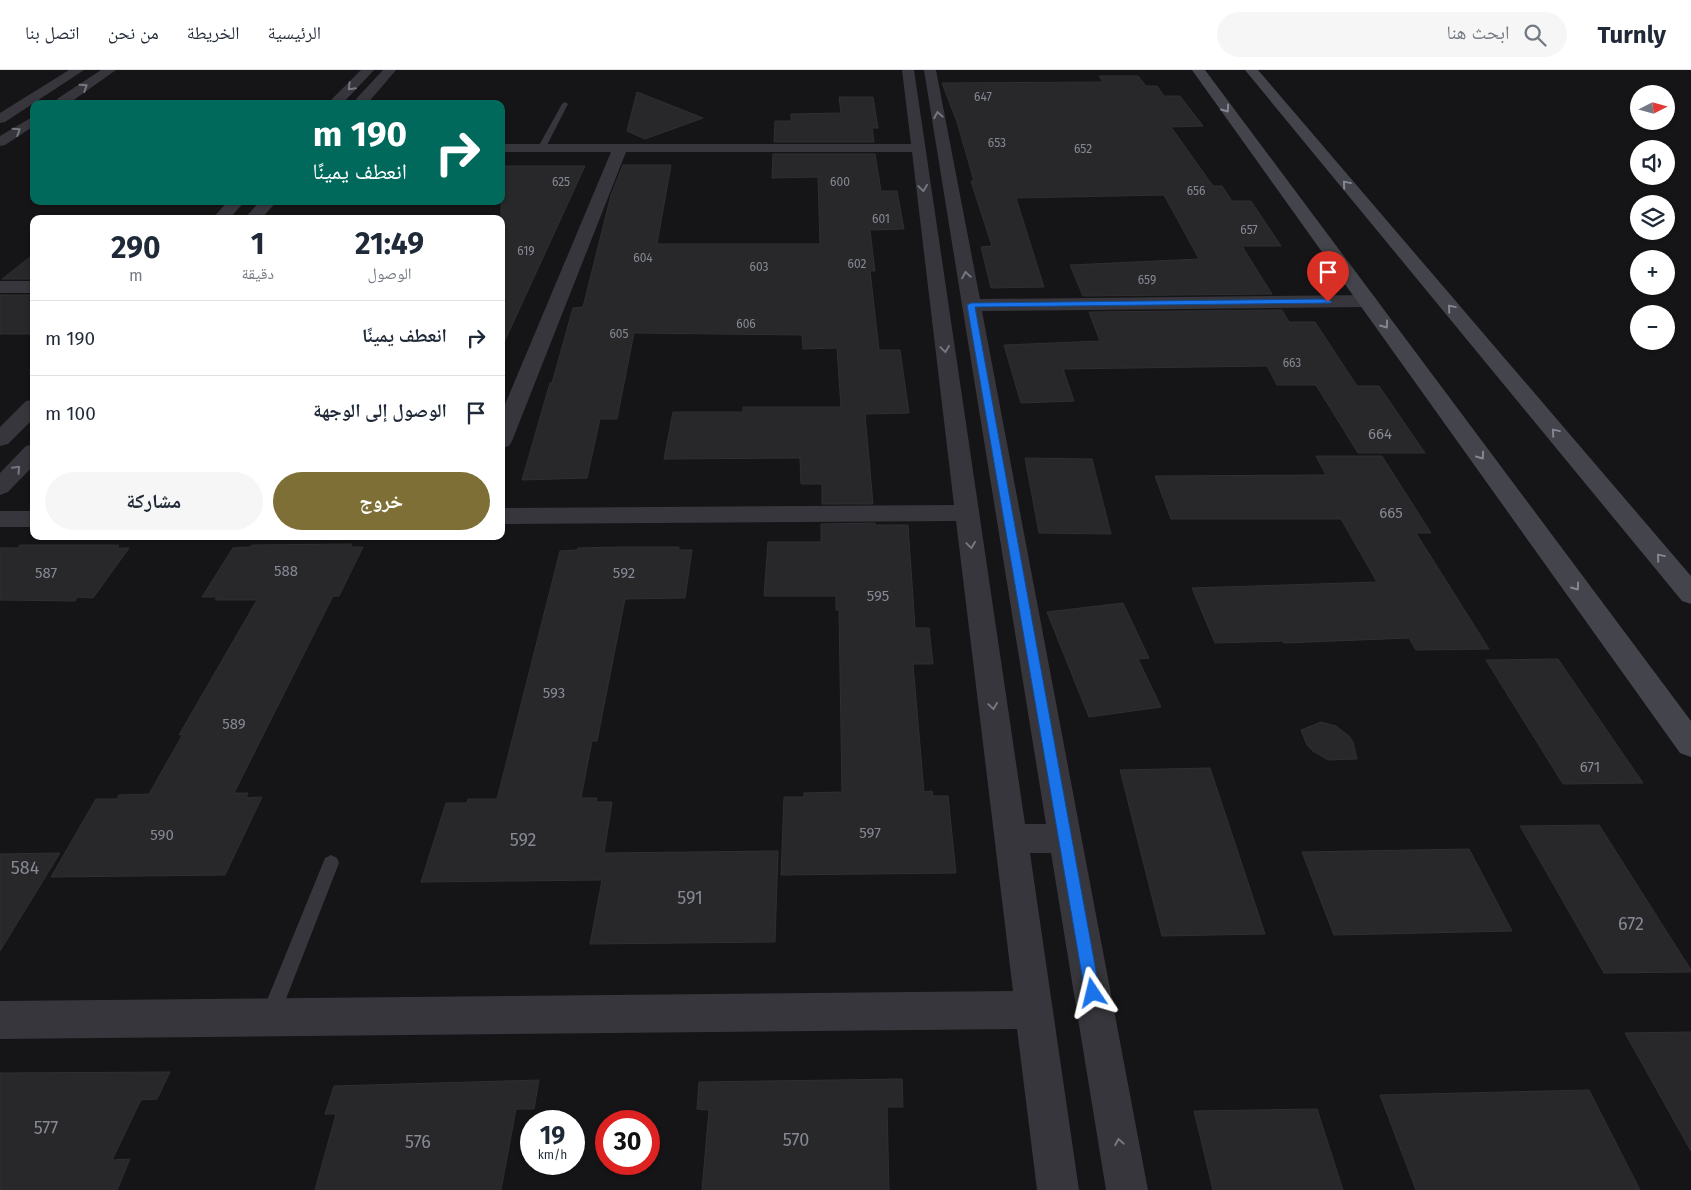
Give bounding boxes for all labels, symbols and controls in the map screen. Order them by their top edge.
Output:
search box [1217,12,1567,57]
text: ابحث هنا [1447,21,1509,44]
icon: search [1521,21,1549,49]
text: Turnly [1597,21,1666,49]
text: اتصل بنا [25,22,80,44]
text: من نحن [108,22,159,44]
text: الخريطة [187,22,240,44]
text: الرئيسية [268,22,321,44]
one-way arrow [348,81,357,90]
one-way arrow [78,84,88,93]
north arrow [1630,85,1675,130]
map controls [1630,85,1675,350]
house number: 647 [974,90,992,104]
one-way arrow [1221,103,1229,112]
one-way arrow [933,111,943,120]
text: 190 m [313,113,407,155]
icon: right [425,120,490,185]
one-way arrow [11,128,21,137]
house number: 653 [988,136,1006,150]
button: sound [1630,140,1675,185]
house number: 652 [1074,142,1092,156]
text: انعطف يمينًا [312,158,407,185]
house number: 625 [552,175,570,189]
house number: 600 [830,175,850,189]
one-way arrow [1343,180,1352,189]
one-way arrow [917,184,928,192]
house number: 656 [1187,184,1205,198]
button: layers [1630,195,1675,240]
house number: 601 [872,212,890,226]
house number: 657 [1240,223,1258,237]
text: 1 [251,226,265,262]
text: 21:49 [355,226,424,262]
text: 290 [111,230,161,266]
house number: 619 [517,244,535,258]
button: + [1630,250,1675,295]
house number: 604 [633,251,653,265]
pin [1307,251,1349,302]
house number: 602 [848,257,867,271]
icon: arrive [1314,258,1342,286]
house number: 603 [750,260,768,274]
text: دقيقة [242,264,274,283]
text: الوصول [367,264,412,283]
text: m [129,266,143,285]
one-way arrow [961,271,972,279]
house number: 659 [1138,273,1156,287]
one-way arrow [1448,305,1456,314]
button: − [1630,305,1675,350]
house number: 606 [736,317,756,331]
one-way arrow [1379,319,1388,329]
text: انعطف يمينًا [362,324,447,347]
icon: right [462,324,490,352]
text: 190 m [45,327,95,350]
house number: 605 [609,327,629,341]
one-way arrow [939,345,949,353]
house number: 663 [1283,356,1301,370]
text: الوصول إلى الوجهة [313,399,447,422]
icon: arrive [462,399,490,427]
text: 100 m [45,402,96,425]
house number: 664 [1368,425,1392,443]
one-way arrow [1552,429,1561,438]
one-way arrow [1475,450,1483,459]
one-way arrow [11,466,20,475]
button: مشاركة [45,472,263,530]
button: خروج [273,472,490,530]
house number: 665 [1379,504,1403,522]
one-way arrow [965,541,976,549]
one-way arrow [1657,554,1665,563]
house number: 588 [274,562,298,580]
house number: 587 [35,564,57,582]
house number: 592 [613,564,635,582]
one-way arrow [1571,581,1579,590]
house number: 595 [867,587,889,605]
house number: 593 [543,684,565,702]
one-way arrow [987,702,998,710]
house number: 589 [222,715,246,733]
house number: 671 [1580,758,1600,776]
house number: 597 [859,824,881,842]
house number: 590 [150,826,174,844]
house number: 592 [510,829,536,851]
house number: 584 [11,857,40,879]
house number: 591 [677,887,703,909]
house number: 672 [1618,913,1644,935]
position arrow [1066,966,1118,1018]
speed limit sign: 30 [595,1110,660,1175]
house number: 577 [34,1117,58,1139]
text: 19 [540,1121,565,1151]
house number: 570 [783,1129,809,1151]
house number: 576 [405,1131,431,1153]
one-way arrow [1114,1138,1125,1146]
text: km/h [538,1148,567,1162]

